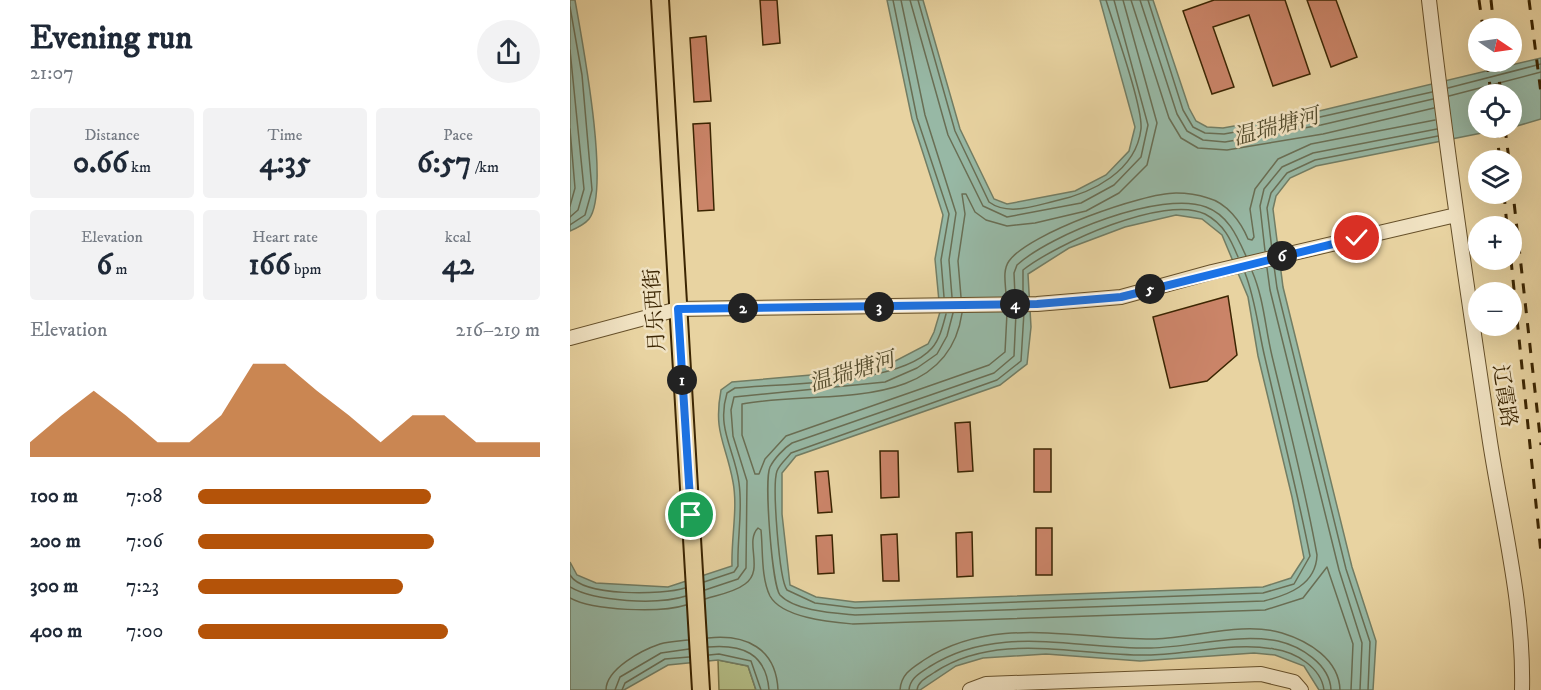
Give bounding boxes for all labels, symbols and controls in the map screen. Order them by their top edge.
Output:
text: Evening run [30,18,192,59]
north arrow [1468,18,1522,72]
map controls [1468,18,1522,336]
button: share [477,20,540,83]
text: 21:07 [30,61,74,86]
button: locate [1468,84,1522,138]
water label: 温瑞塘河 [1230,102,1326,151]
text: Distance [84,125,140,145]
text: Time [268,125,302,145]
text: Pace [443,125,473,145]
text: 0.66 [73,145,128,182]
text: 4:35 [259,145,311,182]
text: 6:57 [417,145,471,182]
button: layers [1468,150,1522,204]
text: km [128,157,151,177]
text: /km [471,157,499,177]
pin [1331,212,1382,263]
button: + [1468,216,1522,270]
icon: check [1340,221,1373,254]
text: Elevation [81,227,143,247]
text: Heart rate [252,227,318,247]
text: kcal [445,227,471,247]
pin: 6 [1267,241,1297,271]
text: 6 [1278,246,1286,266]
text: 6 [96,247,112,284]
text: 166 [248,247,291,284]
text: 42 [442,247,474,284]
text: m [112,259,128,279]
text: bpm [291,259,322,279]
street label: 月乐西街 [639,267,671,353]
pin: 5 [1135,274,1165,304]
text: 5 [1146,279,1154,299]
button: − [1468,282,1522,336]
pin: 4 [1000,289,1030,319]
pin: 3 [864,292,894,322]
pin: 2 [728,293,758,323]
text: 4 [1010,294,1020,314]
text: 3 [876,297,882,317]
text: 2 [739,298,747,318]
text: Elevation [30,318,107,343]
text: 216–219 m [456,318,540,343]
water label: 温瑞塘河 [806,345,902,398]
street label: 辽霞路 [1486,363,1522,429]
pin: 1 [667,365,697,395]
text: 1 [679,370,685,390]
text: 100 m [30,484,78,509]
text: 7:08 [126,484,163,509]
pin [665,489,716,540]
icon: arrive [674,498,707,531]
text: 200 m [30,529,81,554]
text: 7:06 [126,529,163,554]
text: 300 m [30,574,78,599]
text: 7:23 [126,574,159,599]
text: 400 m [30,619,82,644]
text: 7:00 [126,619,163,644]

